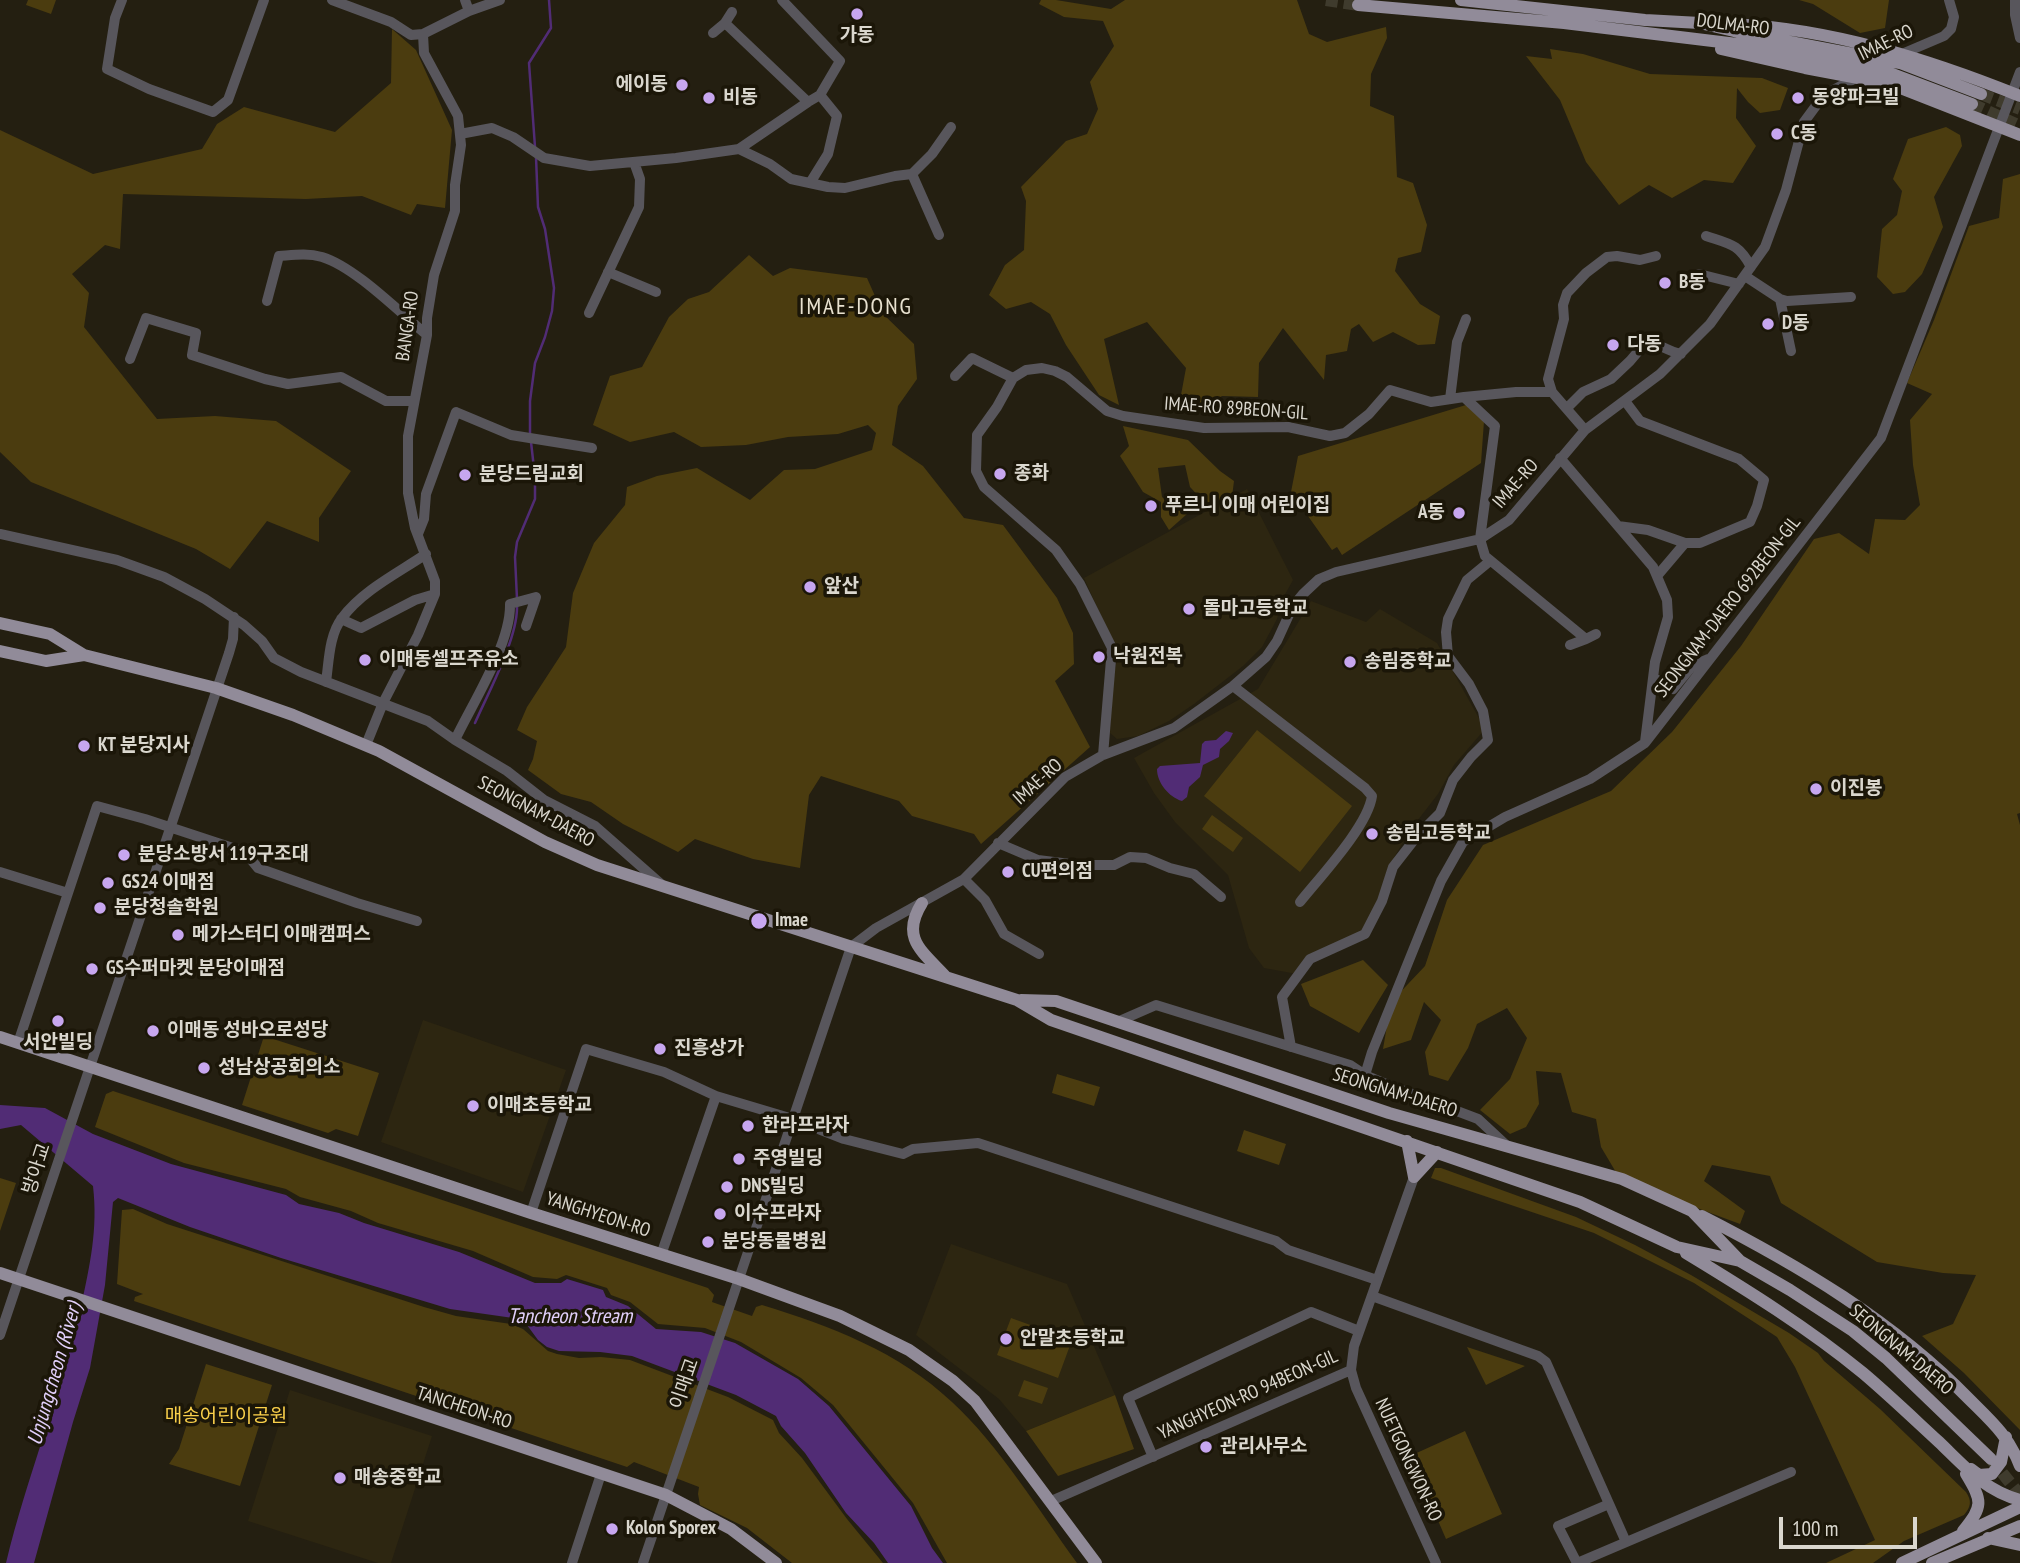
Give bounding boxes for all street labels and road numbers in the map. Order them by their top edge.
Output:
street label: DOLMA-RO [1695,9,1771,41]
street label: IMAE-RO [1855,20,1917,66]
street label: BANGA-RO [392,290,424,362]
street label: IMAE-RO 89BEON-GIL [1163,393,1309,425]
street label: IMAE-RO [1488,455,1544,513]
street label: SEONGNAM-DAERO 692BEON-GIL [1650,512,1806,702]
street label: IMAE-RO [1009,754,1067,810]
street label: SEONGNAM-DAERO [474,772,598,852]
street label: SEONGNAM-DAERO [1330,1063,1460,1123]
street label: 방아교 [18,1141,56,1197]
street label: YANGHYEON-RO [543,1187,653,1243]
street label: SEONGNAM-DAERO [1844,1300,1958,1400]
street label: YANGHYEON-RO 94BEON-GIL [1155,1345,1341,1445]
street label: 이매교 [666,1355,704,1413]
street label: TANCHEON-RO [413,1382,515,1434]
street label: NUETGONGWON-RO [1370,1395,1446,1525]

